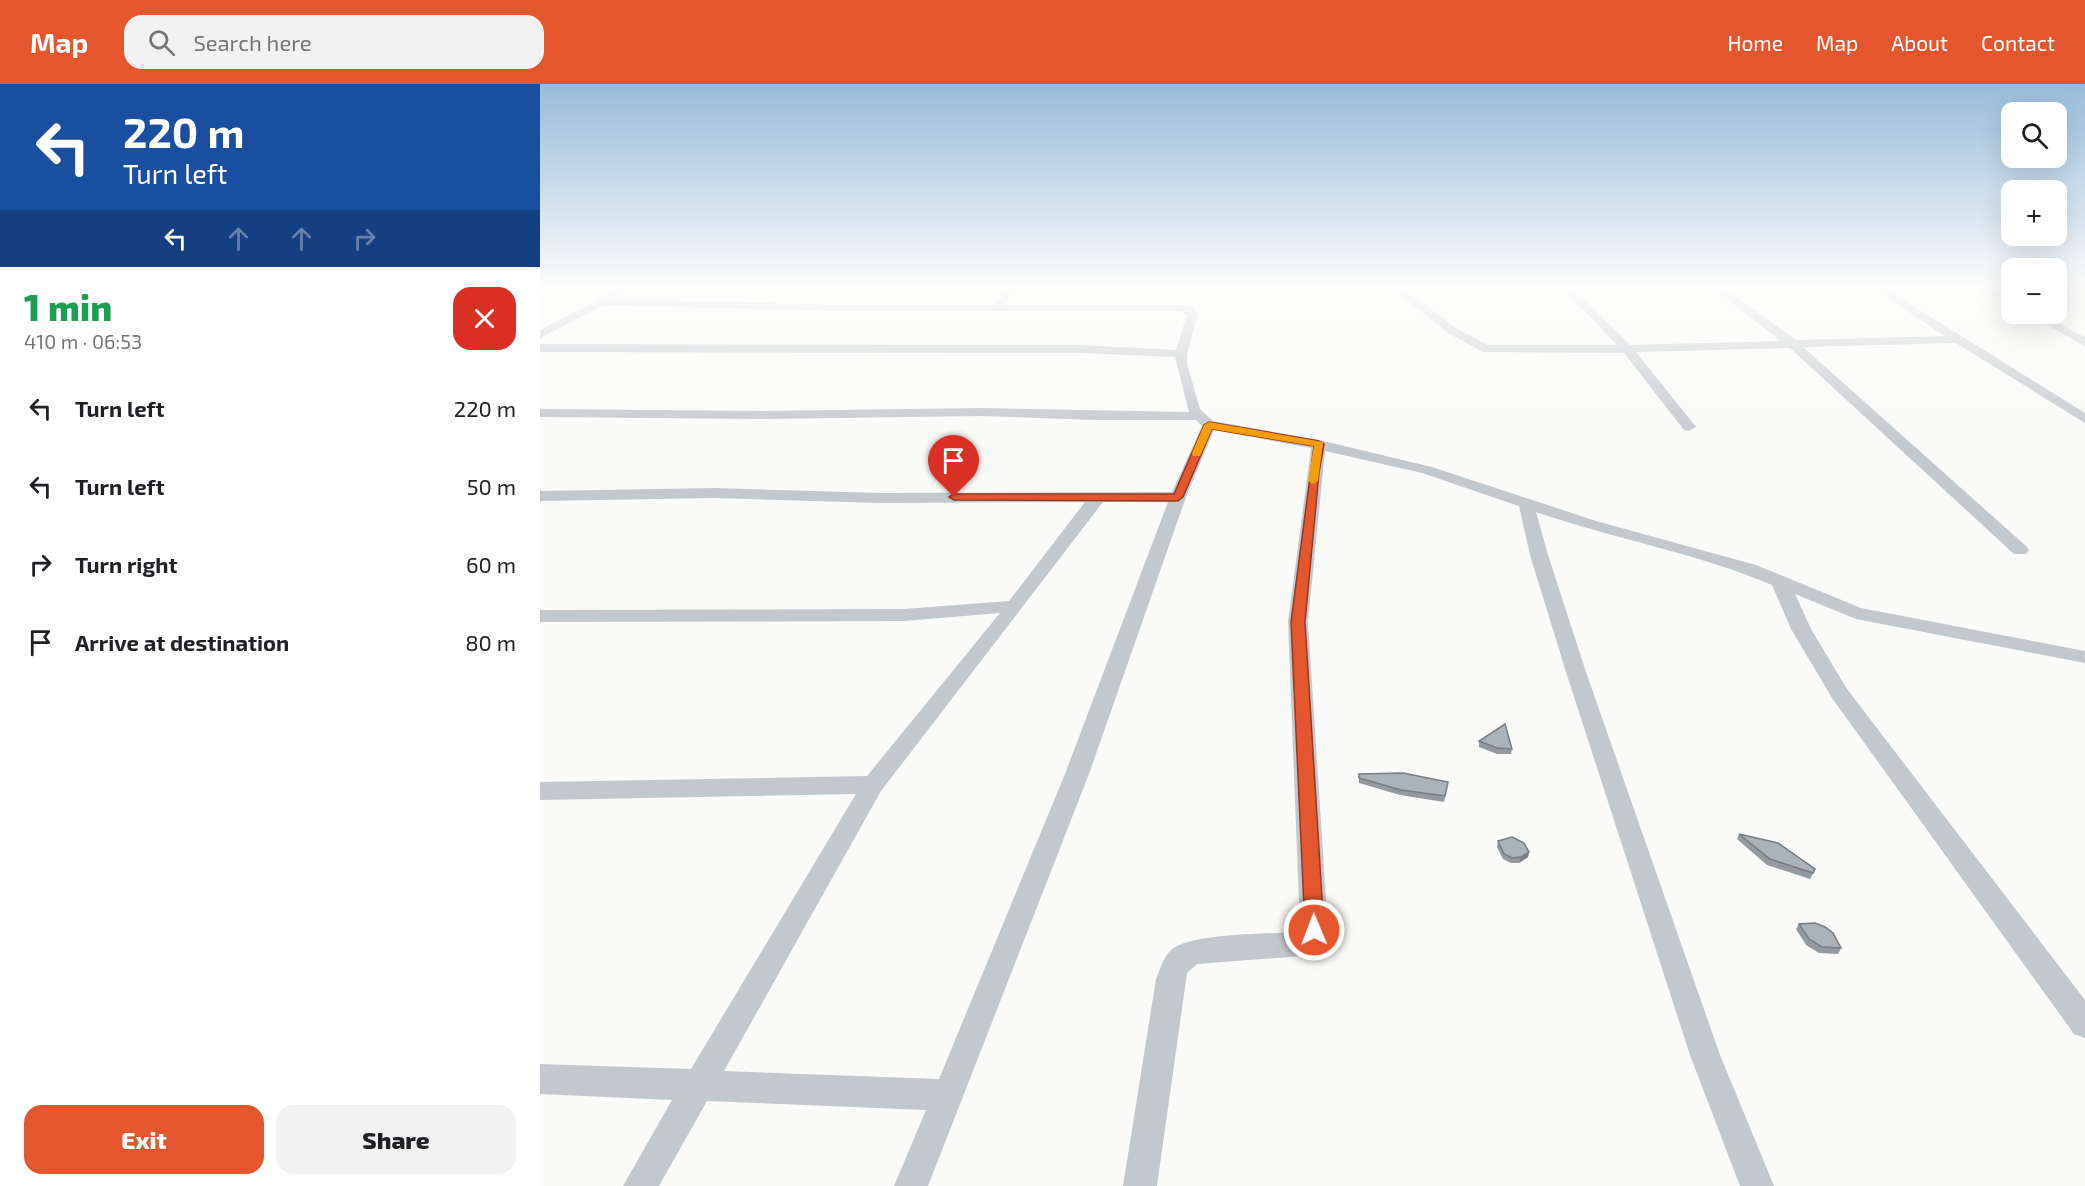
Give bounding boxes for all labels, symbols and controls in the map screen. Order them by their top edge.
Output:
search box [124,15,544,69]
text: Map [30,25,88,59]
icon: search [145,26,178,59]
text: Search here [193,29,312,55]
text: Home [1727,30,1783,55]
text: Map [1816,30,1858,55]
text: About [1891,30,1948,55]
text: Contact [1981,30,2055,55]
map controls [2001,102,2067,324]
button: search [2001,102,2067,168]
text: 220 m [123,106,244,156]
icon: left [24,108,102,186]
text: Turn left [123,157,227,189]
button: + [2001,180,2067,246]
icon: left [159,222,192,255]
icon: ahead [222,222,255,255]
icon: ahead [285,222,318,255]
icon: right [348,222,381,255]
button: − [2001,258,2067,324]
text: 1 min [24,285,112,328]
button: close [453,287,516,350]
text: 410 m · 06:53 [24,329,142,353]
icon: left [24,392,57,425]
text: Turn left [75,395,164,421]
text: 220 m [454,395,516,421]
pin [928,435,979,497]
icon: arrive [937,444,970,477]
icon: left [24,470,57,503]
text: Turn left [75,473,164,499]
text: 50 m [467,473,516,499]
icon: right [24,548,57,581]
text: Turn right [75,551,177,577]
text: 60 m [466,551,516,577]
icon: arrive [24,626,57,659]
text: Arrive at destination [75,629,289,655]
text: 80 m [465,629,516,655]
position arrow [1282,898,1346,962]
button: Exit [24,1105,264,1174]
button: Share [276,1105,516,1174]

